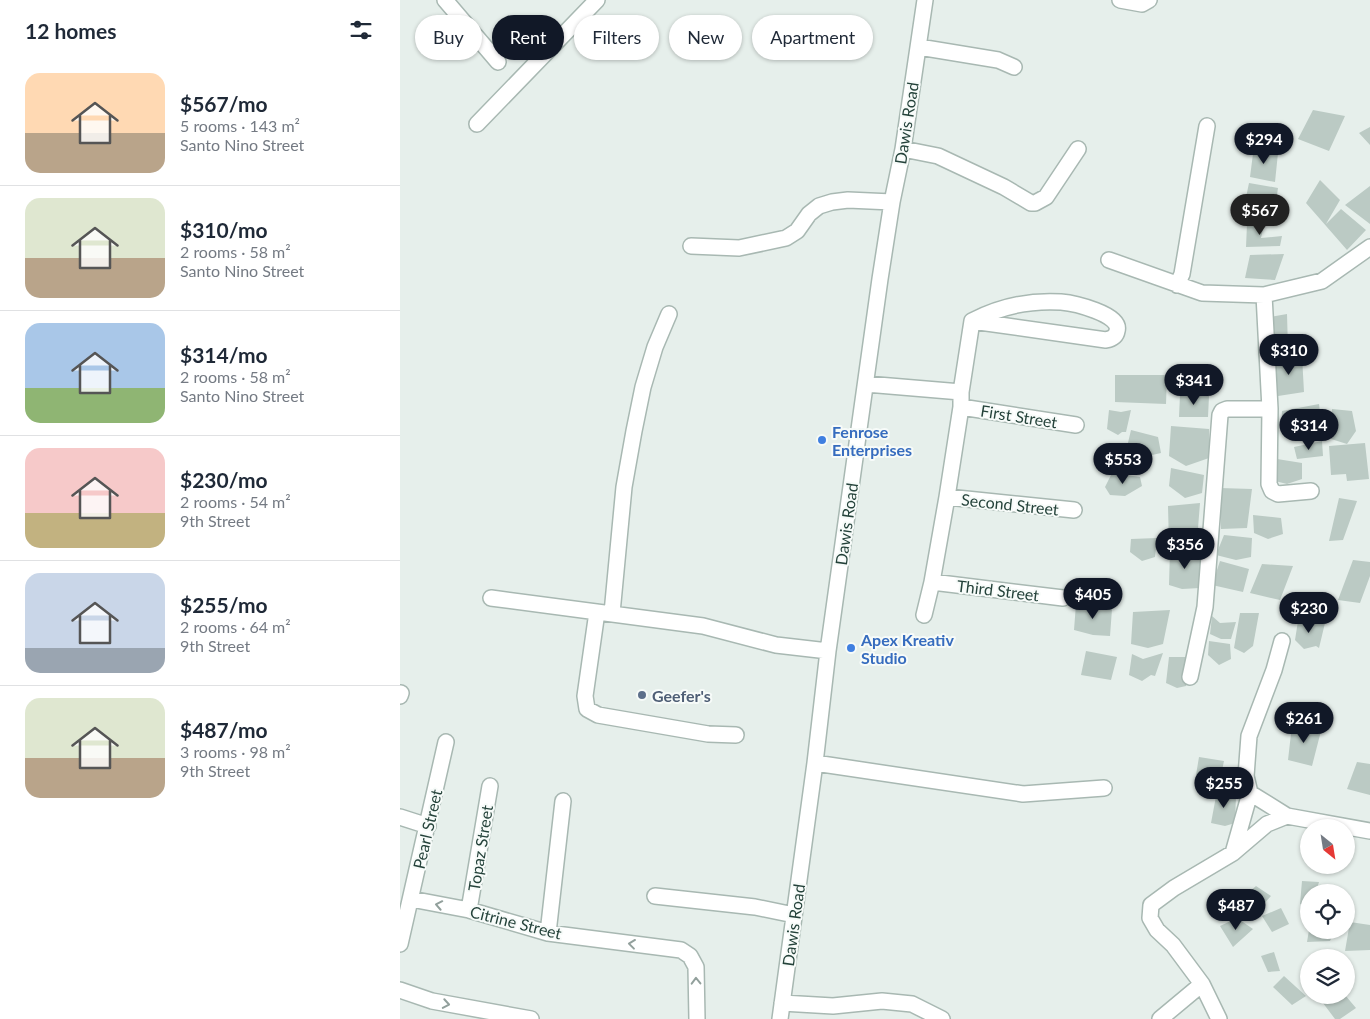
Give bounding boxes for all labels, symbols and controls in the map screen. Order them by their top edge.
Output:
chip: Buy [415,15,482,60]
chip: Rent [492,15,564,60]
chip: Filters [574,15,659,60]
chip: New [669,15,742,60]
chip: Apartment [752,15,873,60]
icon: filters [347,16,375,44]
text: 12 homes [25,18,116,43]
street label: Dawis Road [890,81,922,165]
text: $567/mo [180,91,268,116]
icon: home [65,93,125,153]
text: 5 rooms · 143 m² [180,116,300,135]
pin: $294 [1234,122,1294,165]
text: $294 [1245,129,1283,148]
text: Santo Nino Street [180,135,304,154]
pin: $567 [1230,194,1290,236]
text: $567 [1241,200,1279,219]
text: $310/mo [180,217,268,242]
icon: home [65,218,125,278]
text: 2 rooms · 58 m² [180,242,291,261]
text: Santo Nino Street [180,261,304,280]
pin: $310 [1259,334,1319,376]
text: $310 [1270,340,1308,359]
text: $314/mo [180,342,268,367]
icon: home [65,343,125,403]
pin: $341 [1164,364,1224,406]
text: 2 rooms · 58 m² [180,367,291,386]
text: $341 [1175,370,1213,389]
text: Santo Nino Street [180,386,304,405]
street label: First Street [979,401,1059,431]
pin: $314 [1279,408,1339,451]
text: $314 [1290,415,1328,434]
place label: Fenrose Enterprises [832,422,912,459]
marker: Fenrose Enterprises [816,434,828,446]
pin: $553 [1093,442,1153,485]
text: $553 [1104,449,1142,468]
text: $230/mo [180,467,268,492]
icon: home [65,468,125,528]
street label: Dawis Road [831,482,861,566]
street label: Second Street [960,489,1060,519]
text: 2 rooms · 54 m² [180,492,291,511]
text: 9th Street [180,511,250,530]
pin: $356 [1155,528,1215,570]
text: $356 [1166,534,1204,553]
street label: Third Street [956,576,1040,605]
pin: $405 [1063,578,1123,620]
text: $405 [1074,584,1112,603]
text: $255/mo [180,592,268,617]
pin: $230 [1279,592,1339,634]
icon: home [65,593,125,653]
text: $230 [1290,598,1328,617]
text: 2 rooms · 64 m² [180,617,291,636]
place label: Apex Kreativ Studio [860,630,954,667]
text: 9th Street [180,636,250,655]
marker: Apex Kreativ Studio [845,642,857,654]
place label: Geefer's [652,686,711,705]
marker: Geefer's [636,689,648,701]
pin: $261 [1274,702,1334,744]
text: $261 [1285,708,1323,727]
text: $487/mo [180,717,268,742]
icon: home [65,718,125,778]
text: 3 rooms · 98 m² [180,742,291,761]
text: 9th Street [180,761,250,780]
pin: $255 [1194,766,1254,809]
text: $255 [1205,773,1243,792]
street label: Pearl Street [409,787,445,871]
street label: Topaz Street [464,803,496,892]
north arrow [1300,819,1355,874]
map controls [1300,819,1355,1004]
street label: Dawis Road [778,883,808,967]
button: locate [1300,884,1355,939]
pin: $487 [1206,888,1266,931]
text: $487 [1217,895,1255,914]
one-way arrow [435,900,444,910]
street label: Citrine Street [468,901,564,943]
one-way arrow [628,939,636,950]
button: layers [1300,949,1355,1004]
one-way arrow [691,977,702,985]
one-way arrow [442,998,451,1008]

